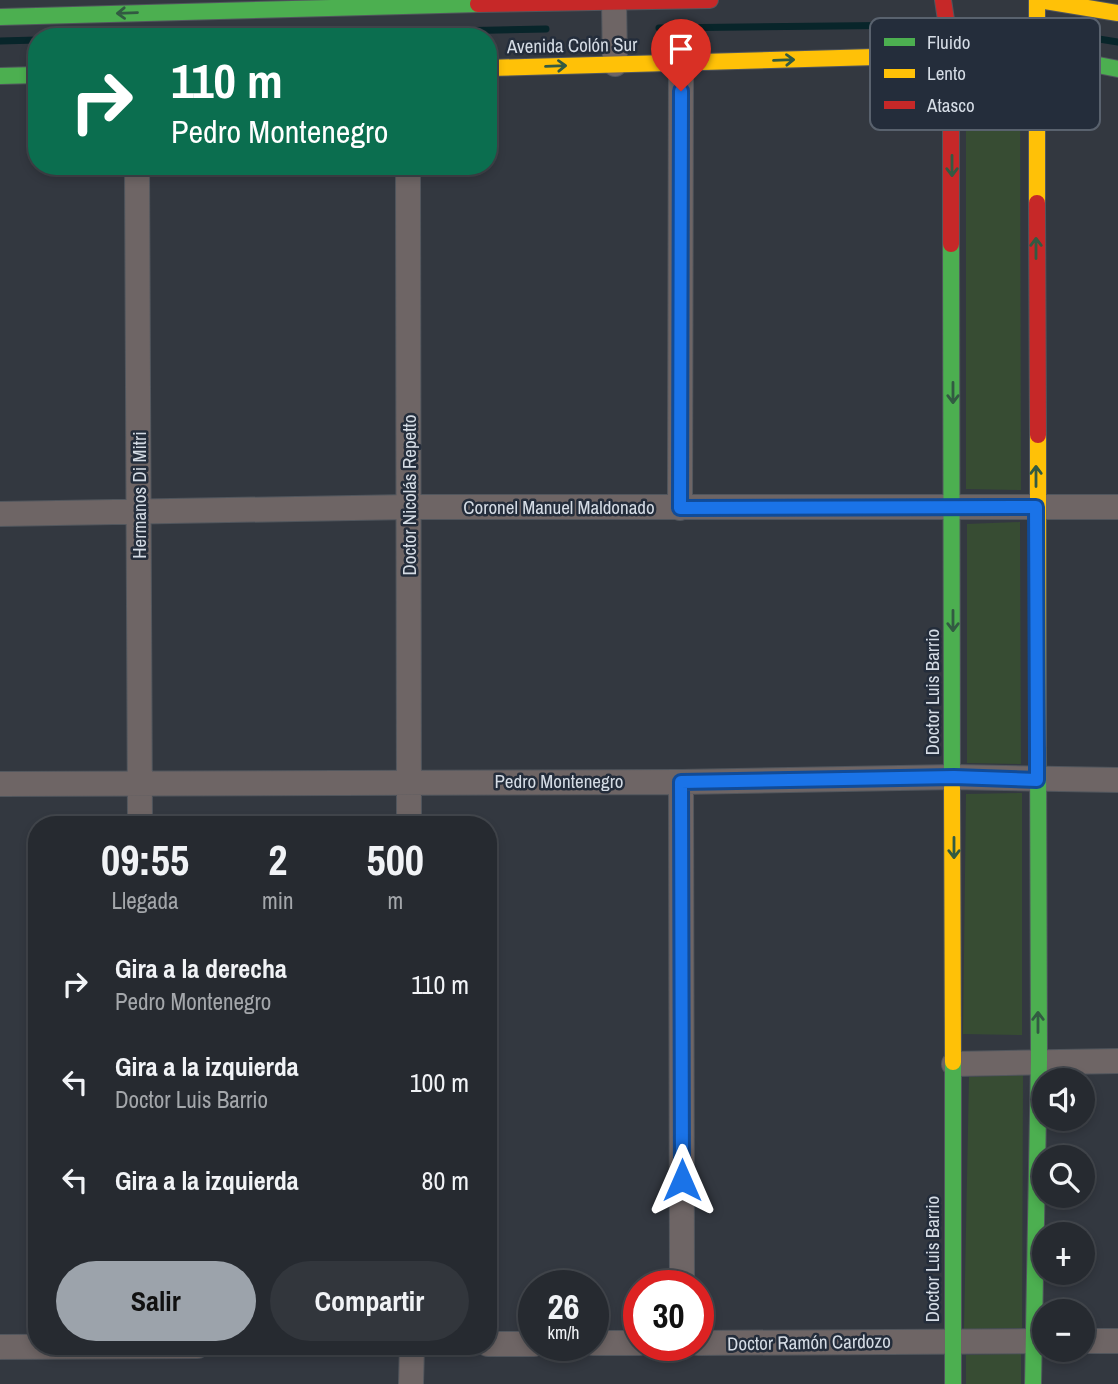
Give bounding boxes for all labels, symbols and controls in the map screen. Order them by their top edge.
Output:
one-way arrow [116,6,139,19]
legend [870,18,1100,130]
pin [651,19,711,91]
text: Fluido [927,29,970,55]
icon: arrive [662,30,700,68]
street label: Avenida Colón Sur [506,31,638,59]
text: 110 m [171,47,283,113]
one-way arrow [772,53,795,66]
icon: right [56,56,147,147]
one-way arrow [545,59,568,72]
text: Lento [927,60,966,86]
text: Atasco [926,92,975,118]
text: Pedro Montenegro [171,110,388,153]
one-way arrow [945,154,959,177]
one-way arrow [1029,237,1043,260]
one-way arrow [946,381,960,404]
street label: Doctor Nicolás Repetto [396,414,422,576]
street label: Hermanos Di Mitri [126,431,152,559]
one-way arrow [1029,465,1043,488]
street label: Coronel Manuel Maldonado [463,494,655,520]
one-way arrow [946,609,960,632]
street label: Doctor Luis Barrio [919,629,945,755]
street label: Pedro Montenegro [494,768,624,794]
text: 09:55 [101,832,189,888]
text: 2 [268,832,287,888]
text: 500 [367,832,424,888]
one-way arrow [947,836,961,859]
text: Llegada [111,885,179,916]
text: min [262,885,294,916]
text: m [387,885,403,916]
text: Gira a la derecha [115,951,287,986]
icon: right [56,965,94,1003]
text: 110 m [411,967,469,1002]
text: Pedro Montenegro [115,986,271,1017]
one-way arrow [1031,1011,1045,1034]
text: Gira a la izquierda [115,1049,299,1084]
icon: left [56,1063,94,1101]
text: 100 m [410,1065,469,1100]
map controls [1032,1068,1095,1362]
button: sound [1032,1068,1095,1131]
text: Doctor Luis Barrio [115,1084,268,1115]
position arrow [645,1143,719,1217]
button: search [1032,1145,1095,1208]
icon: left [56,1161,94,1199]
text: Gira a la izquierda [115,1163,299,1198]
text: 80 m [422,1163,469,1198]
street label: Doctor Luis Barrio [919,1196,945,1322]
button: + [1032,1222,1095,1285]
button: Salir [56,1261,256,1341]
button: Compartir [270,1261,469,1341]
speed limit sign: 30 [623,1270,714,1361]
text: 26 [548,1283,579,1330]
button: − [1032,1299,1095,1362]
text: km/h [548,1320,580,1345]
street label: Doctor Ramón Cardozo [727,1328,891,1356]

